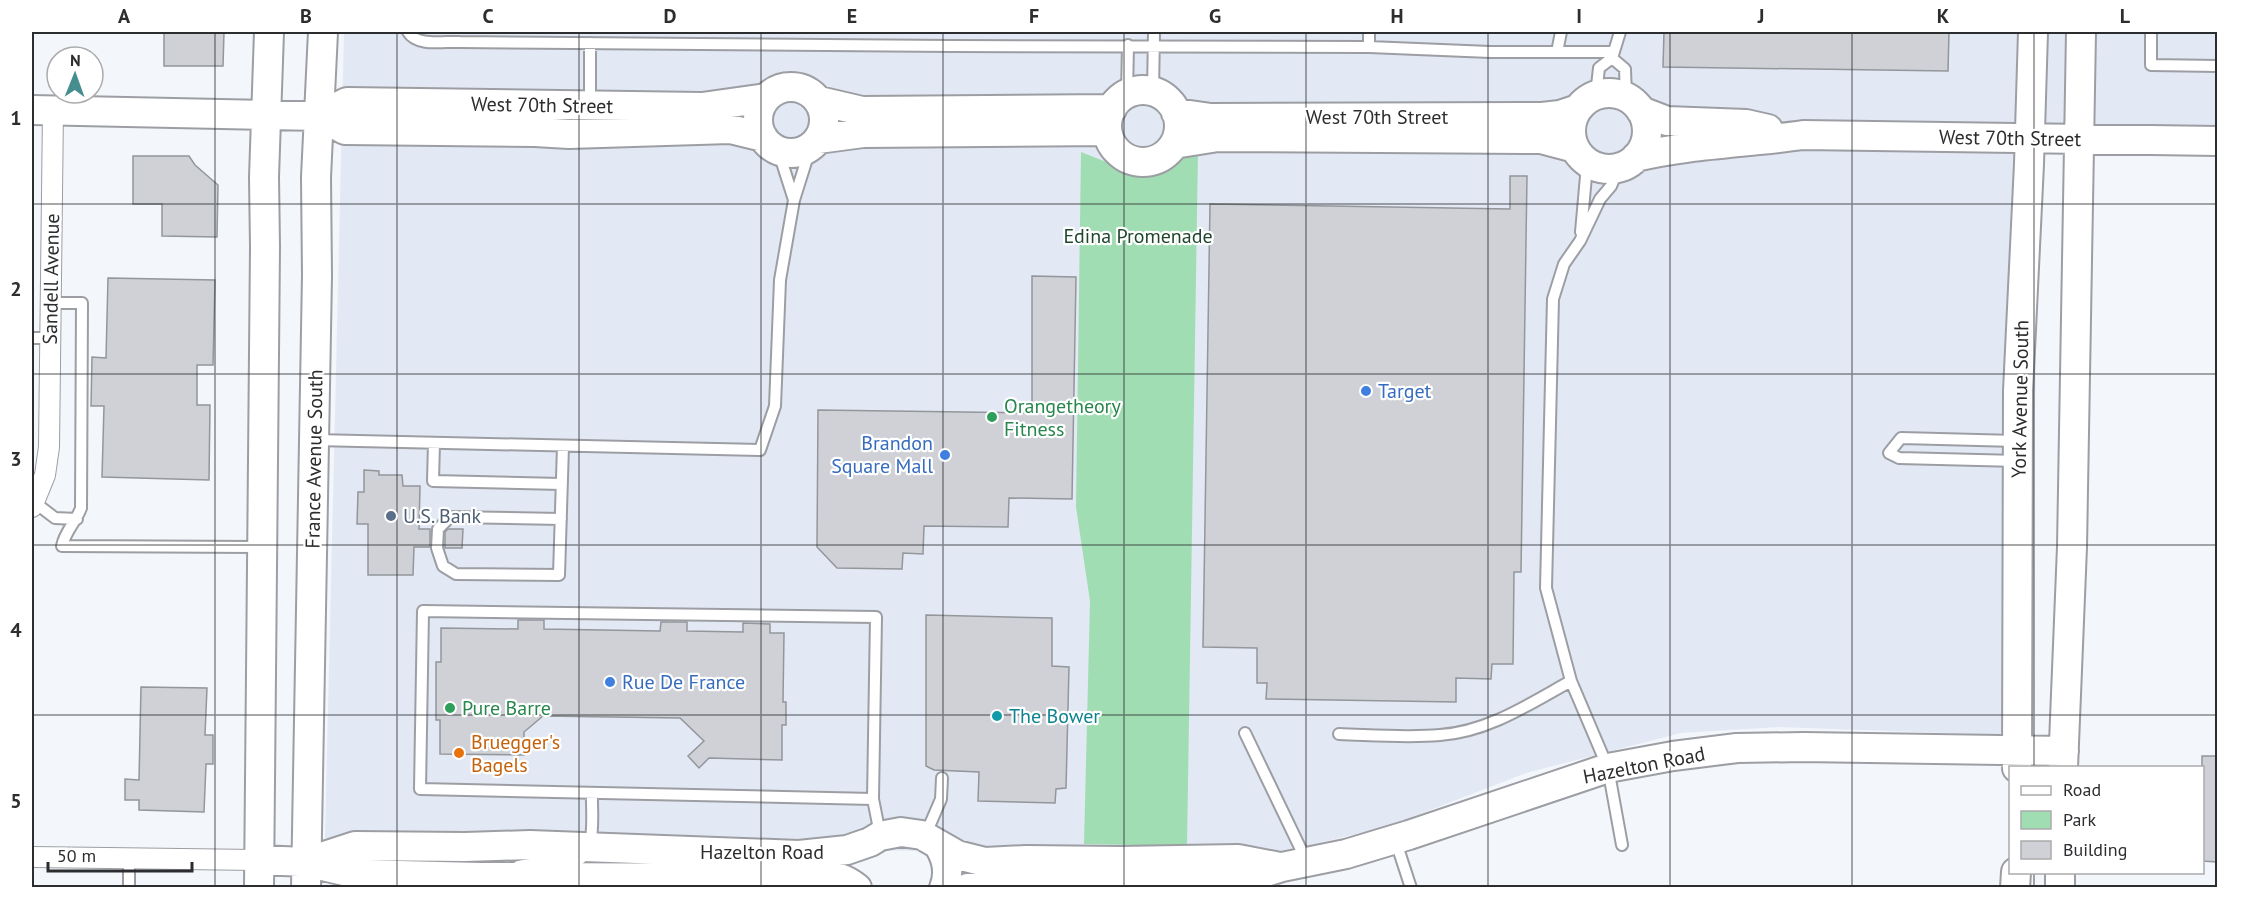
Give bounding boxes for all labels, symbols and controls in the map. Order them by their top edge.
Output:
text: A [118,3,131,29]
text: B [300,3,312,29]
text: C [482,3,494,29]
text: D [664,3,677,29]
text: E [847,3,857,29]
text: F [1029,3,1039,29]
text: G [1209,3,1221,29]
text: H [1390,3,1404,29]
text: I [1576,3,1582,29]
text: J [1757,3,1764,29]
text: K [1937,3,1950,29]
text: L [2120,3,2131,29]
north arrow [45,45,105,105]
text: N [70,50,81,70]
street label: West 70th Street [471,91,614,119]
street label: West 70th Street [1306,104,1448,130]
text: 1 [10,105,22,131]
street label: West 70th Street [1939,124,2082,152]
street label: Sandell Avenue [37,213,65,345]
park label: Edina Promenade [1063,223,1213,249]
text: 2 [10,276,22,302]
street label: York Avenue South [2006,320,2034,478]
street label: France Avenue South [299,369,329,549]
place label: Target [1378,378,1432,404]
marker: Target [1359,384,1373,398]
place label: Orangetheory Fitness [1004,393,1121,442]
marker: Orangetheory Fitness [985,410,999,424]
place label: Brandon Square Mall [831,430,933,479]
text: 3 [10,446,22,472]
marker: Brandon Square Mall [938,448,952,462]
place label: U.S. Bank [403,503,482,529]
marker: U.S. Bank [384,509,398,523]
text: 4 [10,617,22,643]
place label: Rue De France [622,669,745,695]
marker: Rue De France [603,675,617,689]
place label: Pure Barre [462,695,551,721]
marker: Pure Barre [443,701,457,715]
place label: The Bower [1009,703,1100,729]
marker: The Bower [990,709,1004,723]
place label: Bruegger's Bagels [471,729,560,778]
street label: Hazelton Road [1581,740,1707,790]
marker: Bruegger's Bagels [452,746,466,760]
legend [2009,766,2204,874]
text: Road [2063,778,2101,801]
text: 5 [10,788,22,814]
text: Park [2063,808,2096,831]
scale bar [48,835,192,873]
text: Building [2063,838,2127,861]
street label: Hazelton Road [700,839,824,865]
text: 50 m [57,844,96,867]

